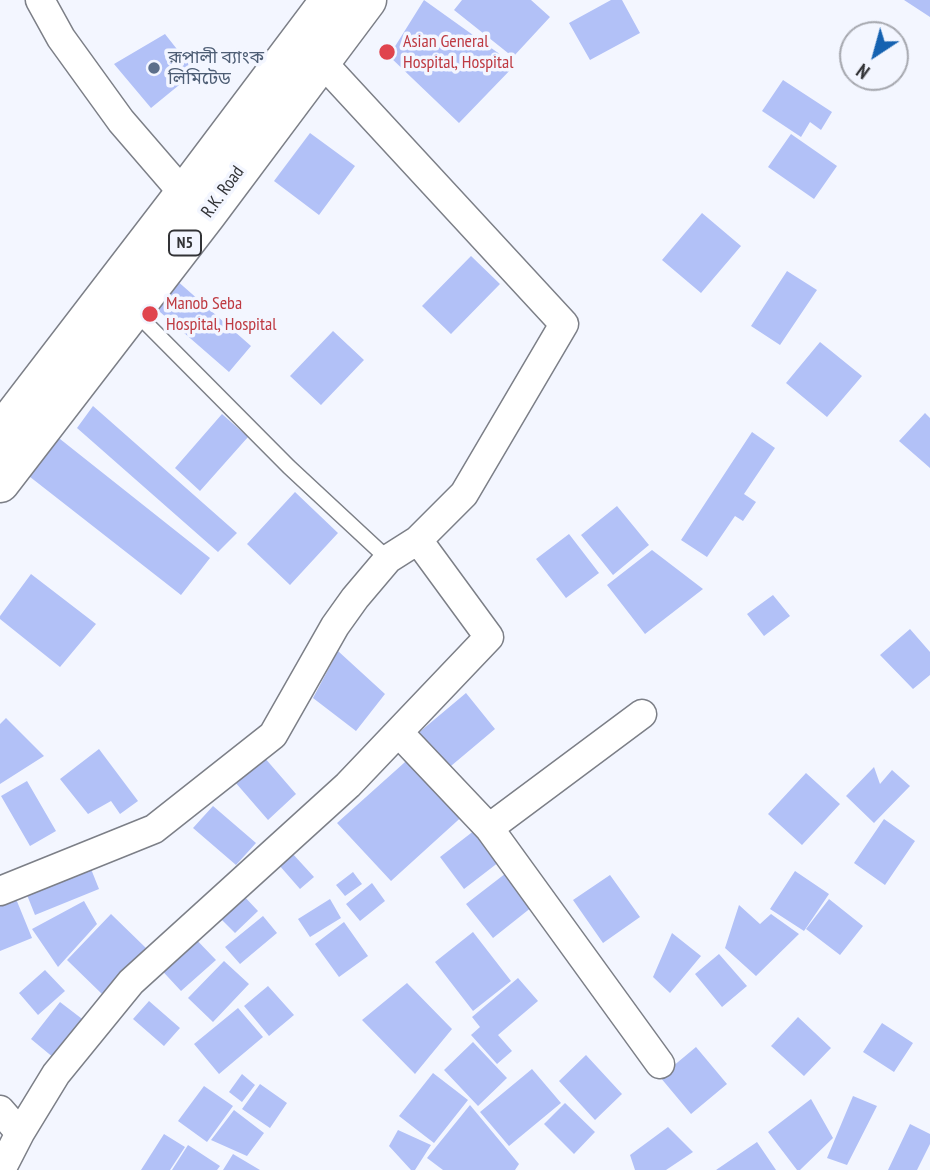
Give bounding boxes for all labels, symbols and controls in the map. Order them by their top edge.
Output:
north arrow [839,21,909,91]
place label: Asian General Hospital, Hospital [403,31,513,74]
marker: Asian General Hospital, Hospital [377,42,397,62]
place label: রূপালী ব্যাংক লিমিটেড [168,47,264,90]
text: N [852,59,874,84]
marker: রূপালী ব্যাংক লিমিটেড [146,60,162,76]
street label: R.K. Road [197,162,249,222]
road number: N5 [169,230,201,256]
place label: Manob Seba Hospital, Hospital [166,293,276,336]
marker: Manob Seba Hospital, Hospital [140,304,160,324]

